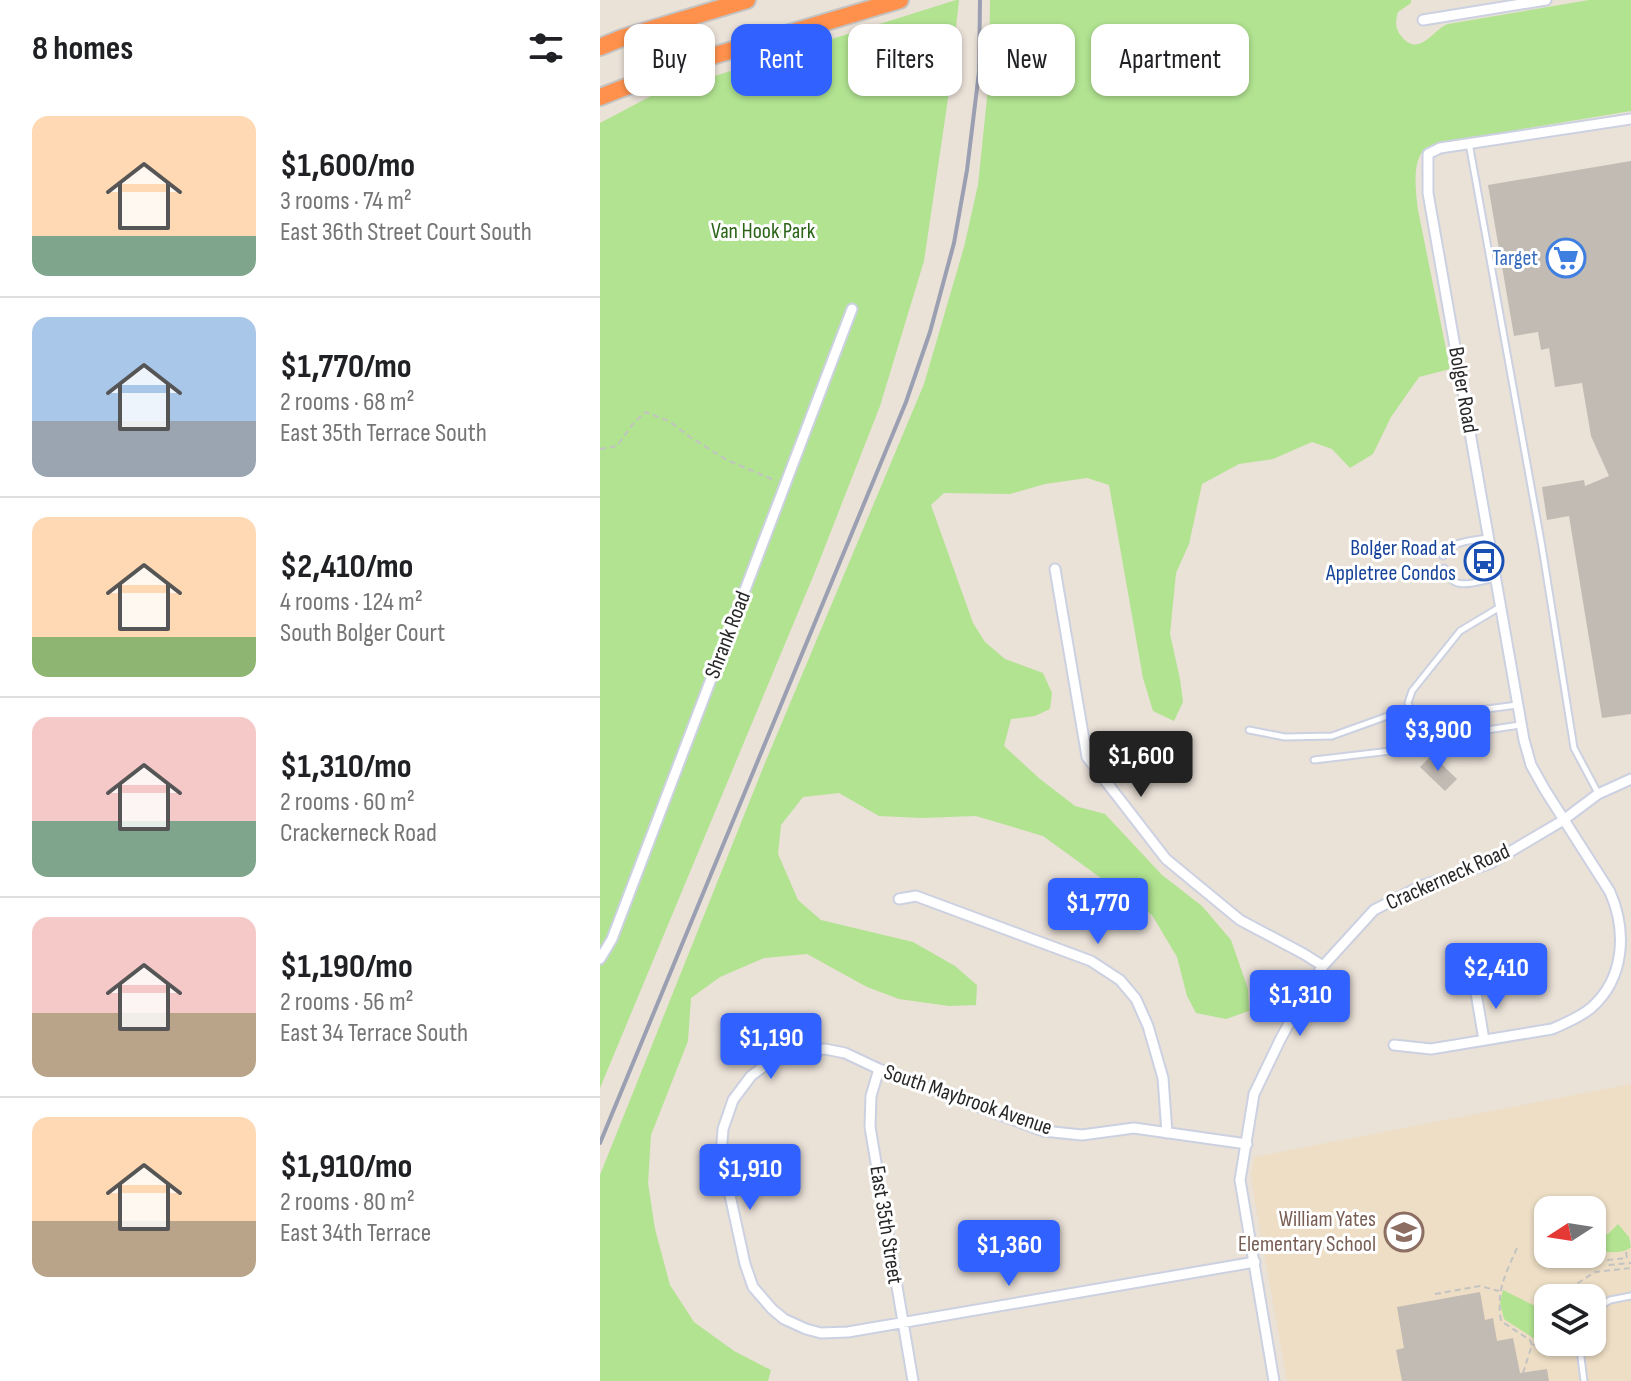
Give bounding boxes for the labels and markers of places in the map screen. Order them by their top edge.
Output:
supermarket icon: Target [1545,237,1587,279]
place label: Target [1492,245,1538,272]
place label: Bolger Road at Appletree Condos [1325,535,1456,587]
bus stop icon: Bolger Road at Appletree Condos [1463,540,1505,582]
pin: $3,900 [1373,705,1503,773]
pin: $1,600 [1076,731,1206,799]
pin: $1,770 [1033,878,1163,946]
pin: $2,410 [1431,943,1561,1011]
pin: $1,310 [1235,970,1365,1038]
pin: $1,190 [706,1013,836,1081]
pin: $1,910 [685,1144,815,1212]
place label: William Yates Elementary School [1238,1206,1376,1258]
school or university icon: William Yates Elementary School [1383,1211,1425,1253]
pin: $1,360 [944,1220,1074,1288]

